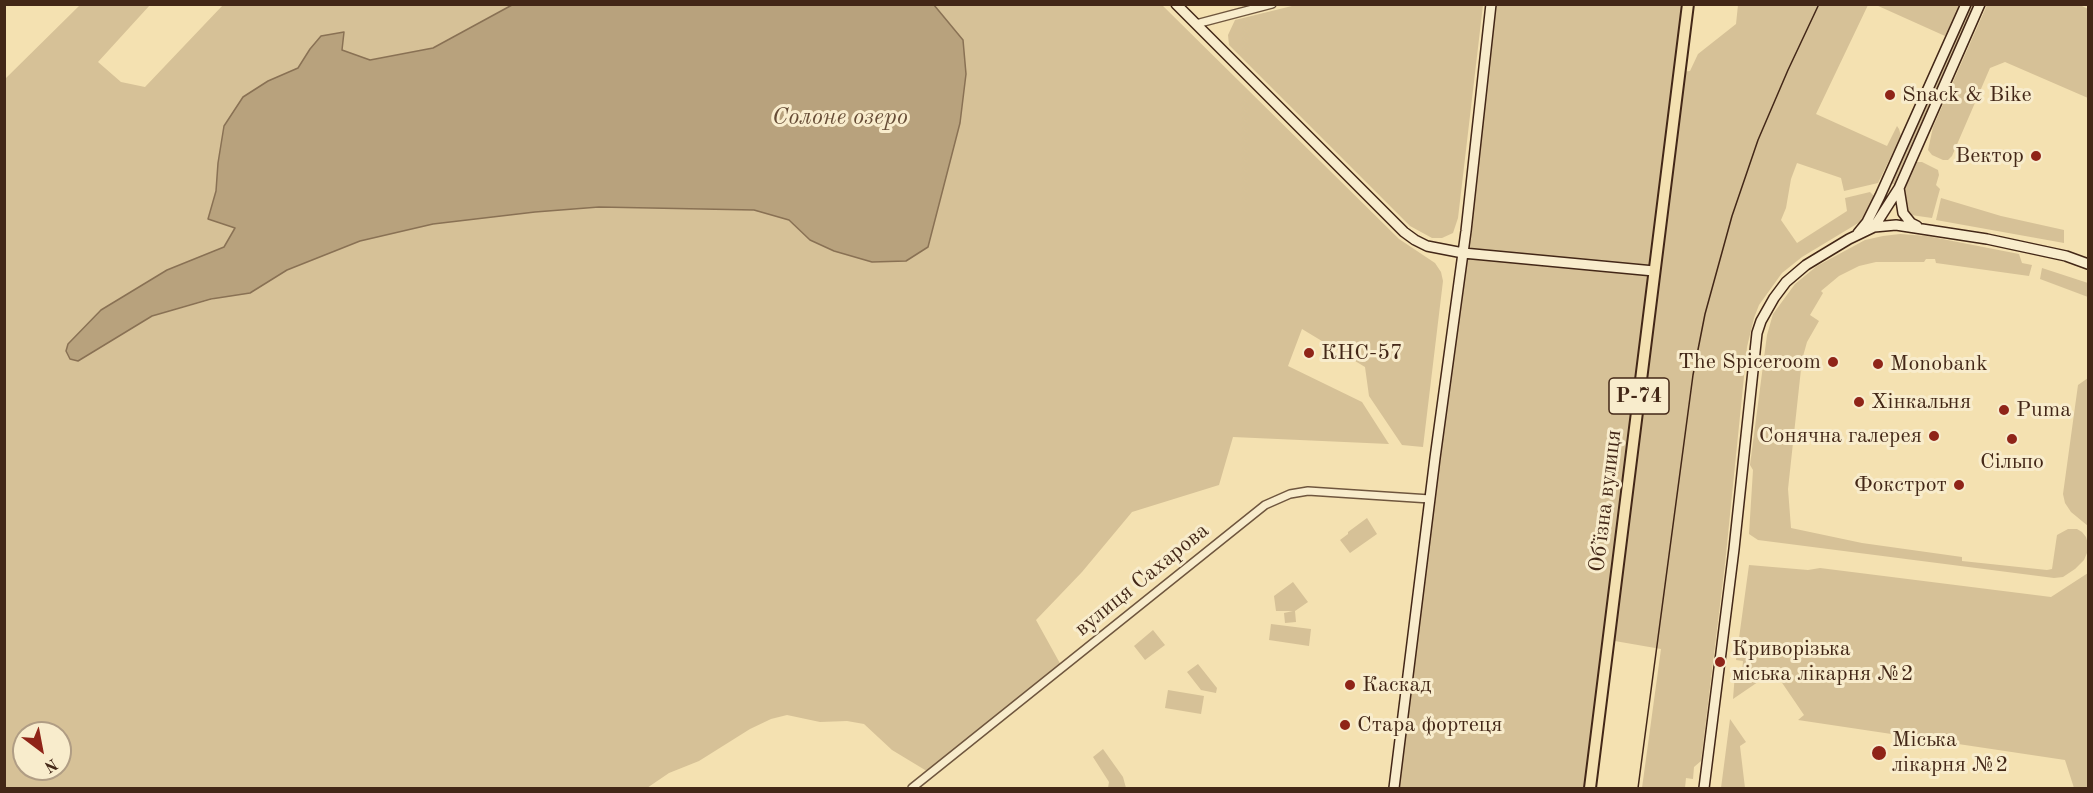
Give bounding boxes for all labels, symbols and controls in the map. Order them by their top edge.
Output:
place label: Snack & Bike [1902,82,2032,108]
marker: Snack & Bike [1883,88,1897,102]
water label: Солоне озеро [772,104,908,132]
place label: Вектор [1955,143,2024,169]
marker: Вектор [2029,149,2043,163]
place label: КНС-57 [1321,340,1403,366]
marker: КНС-57 [1302,346,1316,360]
place label: The Spiceroom [1678,349,1821,375]
place label: Monobank [1890,351,1988,377]
marker: The Spiceroom [1826,355,1840,369]
marker: Monobank [1871,357,1885,371]
road number: Р-74 [1609,378,1669,414]
place label: Хінкальня [1871,389,1971,415]
marker: Хінкальня [1852,395,1866,409]
place label: Puma [2016,397,2071,423]
marker: Puma [1997,403,2011,417]
place label: Сонячна галерея [1759,423,1922,449]
street label: Обʼїзна вулиця [1584,428,1628,574]
marker: Сонячна галерея [1927,429,1941,443]
marker: Сільпо [2005,432,2019,446]
place label: Сільпо [1980,449,2044,475]
place label: Фокстрот [1854,472,1947,498]
marker: Фокстрот [1952,478,1966,492]
street label: вулиця Сахарова [1069,518,1215,642]
place label: Криворізька міська лікарня №2 [1732,636,1914,688]
marker: Криворізька міська лікарня №2 [1713,655,1727,669]
place label: Каскад [1362,672,1431,698]
marker: Каскад [1343,678,1357,692]
place label: Стара фортеця [1357,712,1502,738]
marker: Стара фортеця [1338,718,1352,732]
north arrow [12,721,72,781]
place label: Міська лікарня №2 [1892,727,2008,778]
marker: Міська лікарня №2 [1870,744,1888,762]
text: N [41,755,60,775]

